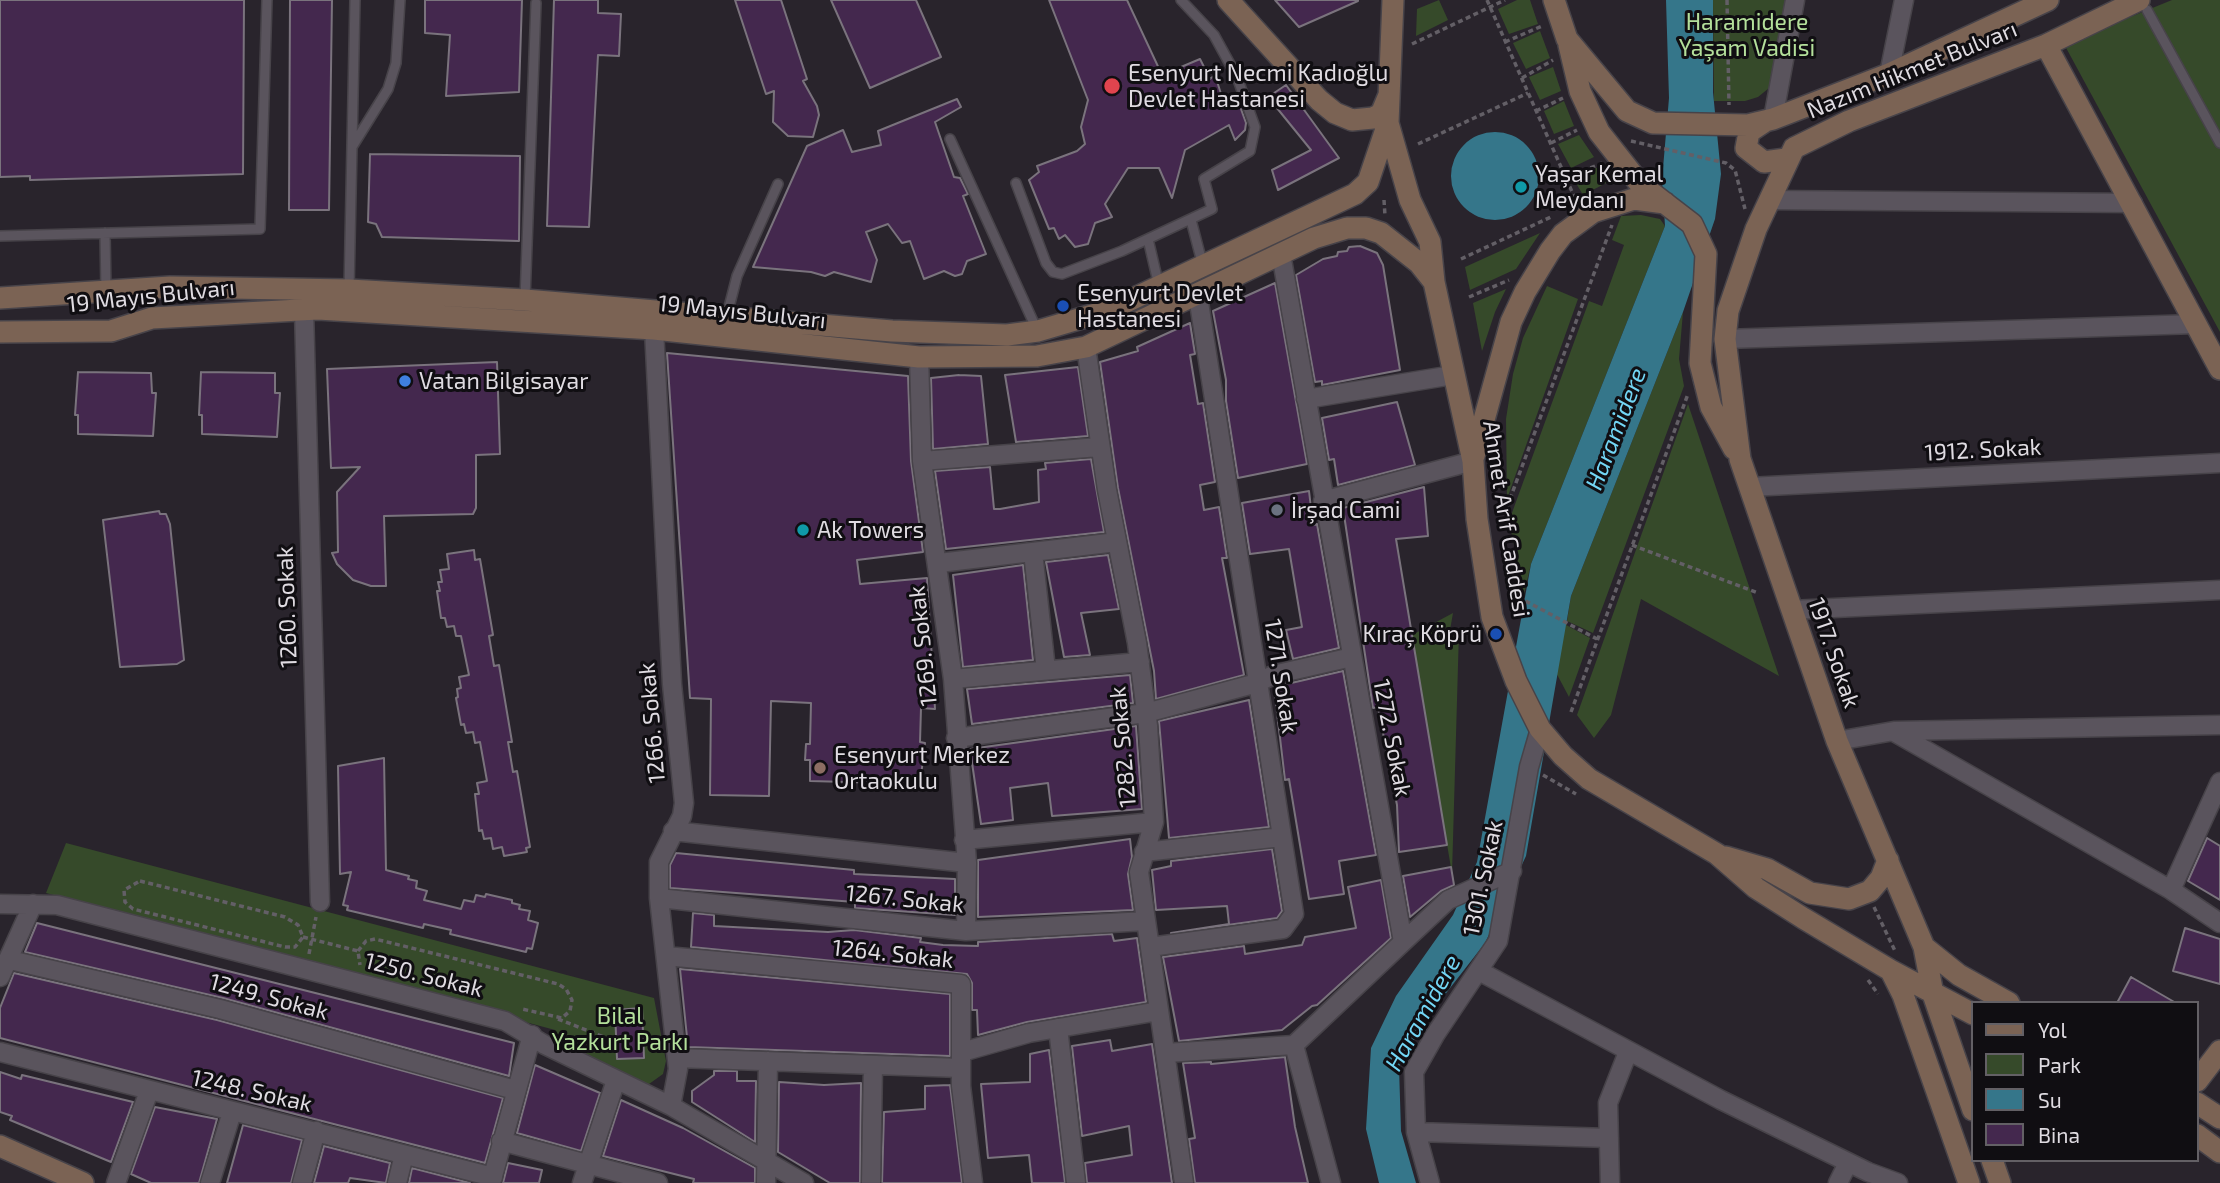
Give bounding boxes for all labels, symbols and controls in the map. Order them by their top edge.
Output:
park label: Haramidere Yaşam Vadisi [1679,8,1815,62]
street label: Nazım Hikmet Bulvarı [1803,15,2021,125]
place label: Esenyurt Necmi Kadıoğlu Devlet Hastanesi [1128,59,1388,113]
marker: Esenyurt Necmi Kadıoğlu Devlet Hastanesi [1102,76,1122,96]
place label: Yaşar Kemal Meydanı [1535,160,1663,214]
marker: Yaşar Kemal Meydanı [1513,179,1529,195]
street label: 19 Mayıs Bulvarı [66,273,236,319]
place label: Esenyurt Devlet Hastanesi [1077,279,1243,333]
street label: 19 Mayıs Bulvarı [657,289,827,335]
marker: Esenyurt Devlet Hastanesi [1055,298,1071,314]
water label: Haramidere [1580,364,1652,494]
place label: Vatan Bilgisayar [419,367,588,395]
marker: Vatan Bilgisayar [397,373,413,389]
street label: Ahmet Arif Caddesi [1477,419,1535,619]
street label: 1912. Sokak [1924,433,2042,467]
place label: İrşad Cami [1291,496,1400,524]
marker: İrşad Cami [1269,502,1285,518]
place label: Ak Towers [817,516,924,544]
marker: Ak Towers [795,522,811,538]
street label: 1260. Sokak [271,546,303,668]
street label: 1269. Sokak [903,584,943,708]
street label: 1917. Sokak [1802,594,1866,712]
street label: 1271. Sokak [1258,617,1304,735]
place label: Kıraç Köprü [1362,620,1482,648]
marker: Kıraç Köprü [1488,626,1504,642]
street label: 1266. Sokak [633,662,671,784]
street label: 1272. Sokak [1367,677,1417,799]
street label: 1282. Sokak [1104,685,1142,809]
place label: Esenyurt Merkez Ortaokulu [834,741,1010,795]
marker: Esenyurt Merkez Ortaokulu [812,760,828,776]
street label: 1301. Sokak [1457,818,1509,938]
street label: 1267. Sokak [845,879,965,919]
street label: 1264. Sokak [831,934,955,974]
street label: 1250. Sokak [362,947,486,1003]
water label: Haramidere [1379,950,1467,1076]
street label: 1249. Sokak [207,968,331,1026]
legend [1972,1001,2199,1162]
park label: Bilal Yazkurt Parkı [552,1002,688,1056]
text: Yol [2038,1017,2067,1042]
text: Park [2038,1052,2081,1077]
street label: 1248. Sokak [189,1064,315,1118]
text: Su [2038,1087,2062,1112]
text: Bina [2038,1122,2080,1147]

